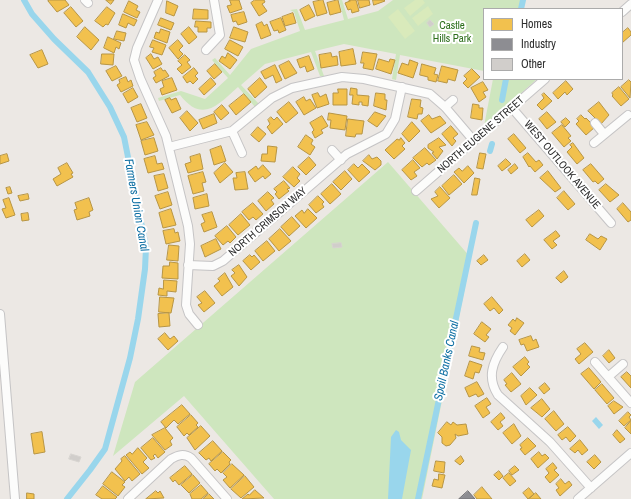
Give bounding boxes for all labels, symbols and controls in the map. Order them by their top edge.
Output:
legend [483,8,623,80]
text: Homes [521,16,552,32]
park label: Castle Hills Park [433,19,471,45]
text: Industry [521,36,556,52]
text: Other [521,56,546,72]
street label: NORTH EUGENE STREET [435,94,527,176]
street label: WEST OUTLOOK AVENUE [521,118,603,212]
water label: Farmers Union Canal [121,158,151,252]
street label: NORTH CRIMSON WAY [226,185,310,259]
water label: Spoil Banks Canal [432,320,462,402]

